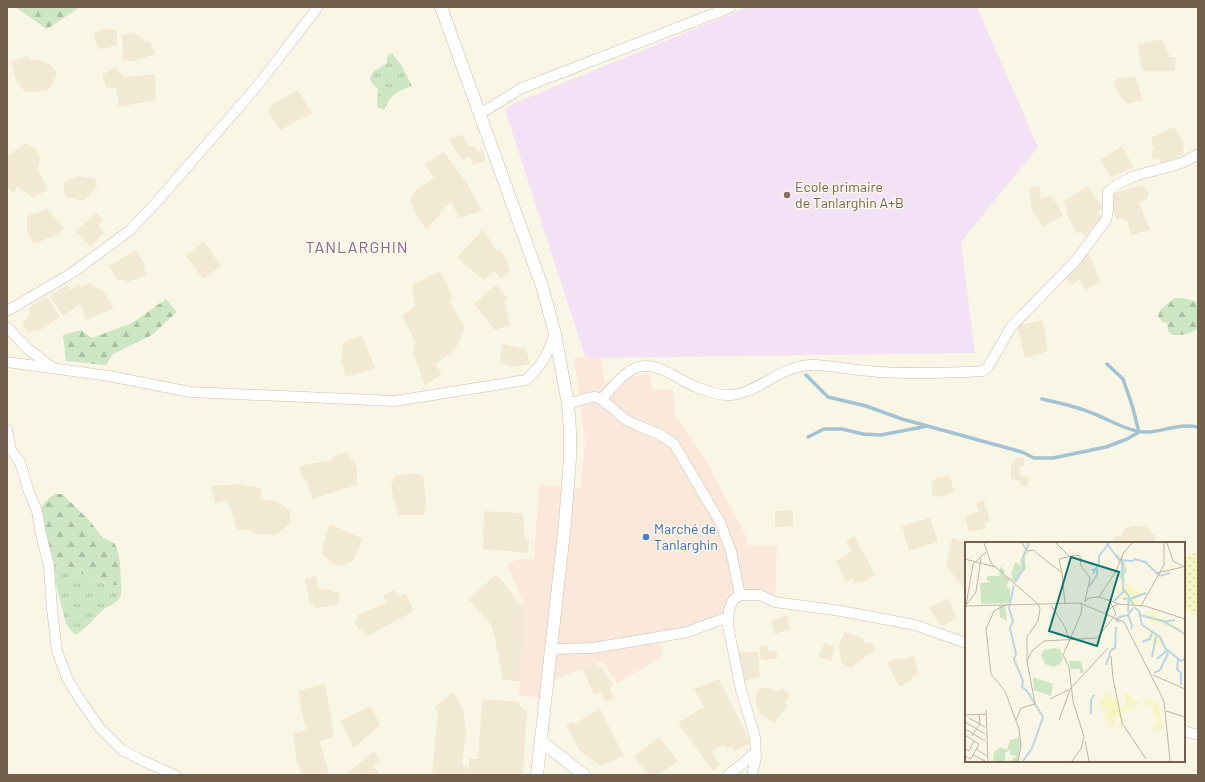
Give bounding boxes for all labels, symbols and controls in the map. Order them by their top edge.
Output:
place label: Ecole primaire de Tanlarghin A+B [795,178,904,211]
marker: Ecole primaire de Tanlarghin A+B [782,190,792,200]
district label: TANLARGHIN [305,237,409,256]
place label: Marché de Tanlarghin [654,520,718,553]
marker: Marché de Tanlarghin [641,532,651,542]
inset map [965,542,1185,762]

